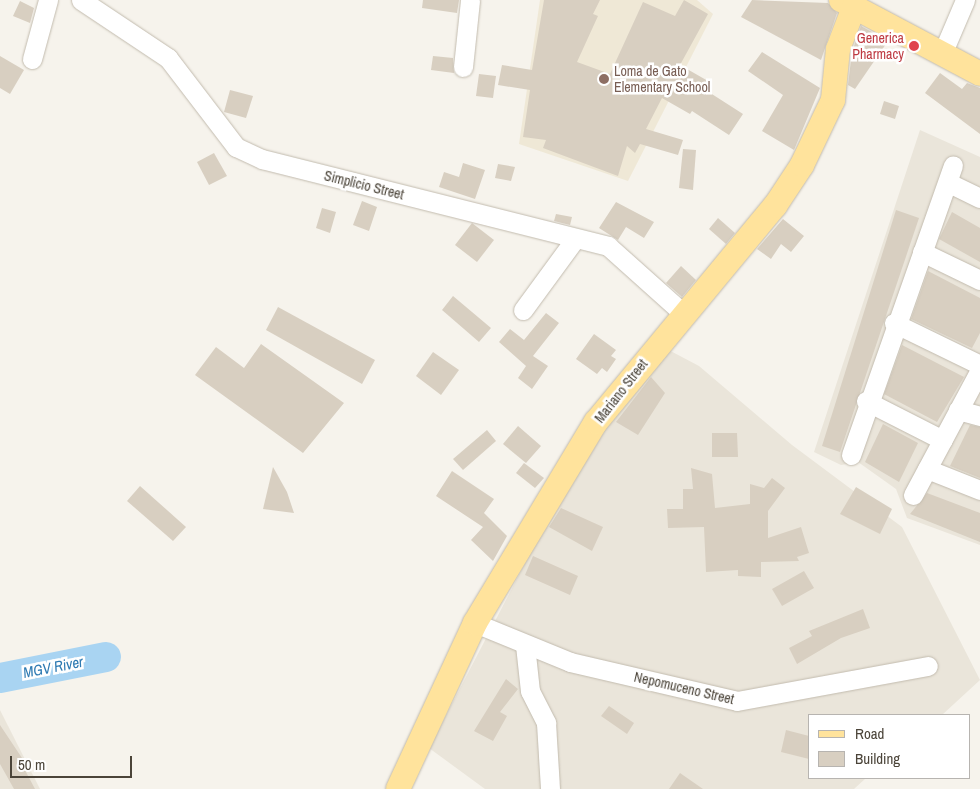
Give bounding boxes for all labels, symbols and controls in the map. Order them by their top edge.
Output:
place label: Generica Pharmacy [852,30,904,62]
marker: Generica Pharmacy [908,40,920,52]
place label: Loma de Gato Elementary School [614,63,710,95]
marker: Loma de Gato Elementary School [598,73,610,85]
street label: Simplicio Street [322,167,406,203]
street label: Mariano Street [591,356,651,426]
water label: MGV River [21,652,85,682]
street label: Nepomuceno Street [632,668,736,708]
legend [808,714,970,779]
text: Road [855,723,884,744]
scale bar [12,746,135,778]
text: Building [855,748,900,769]
text: 50 m [18,754,45,775]

